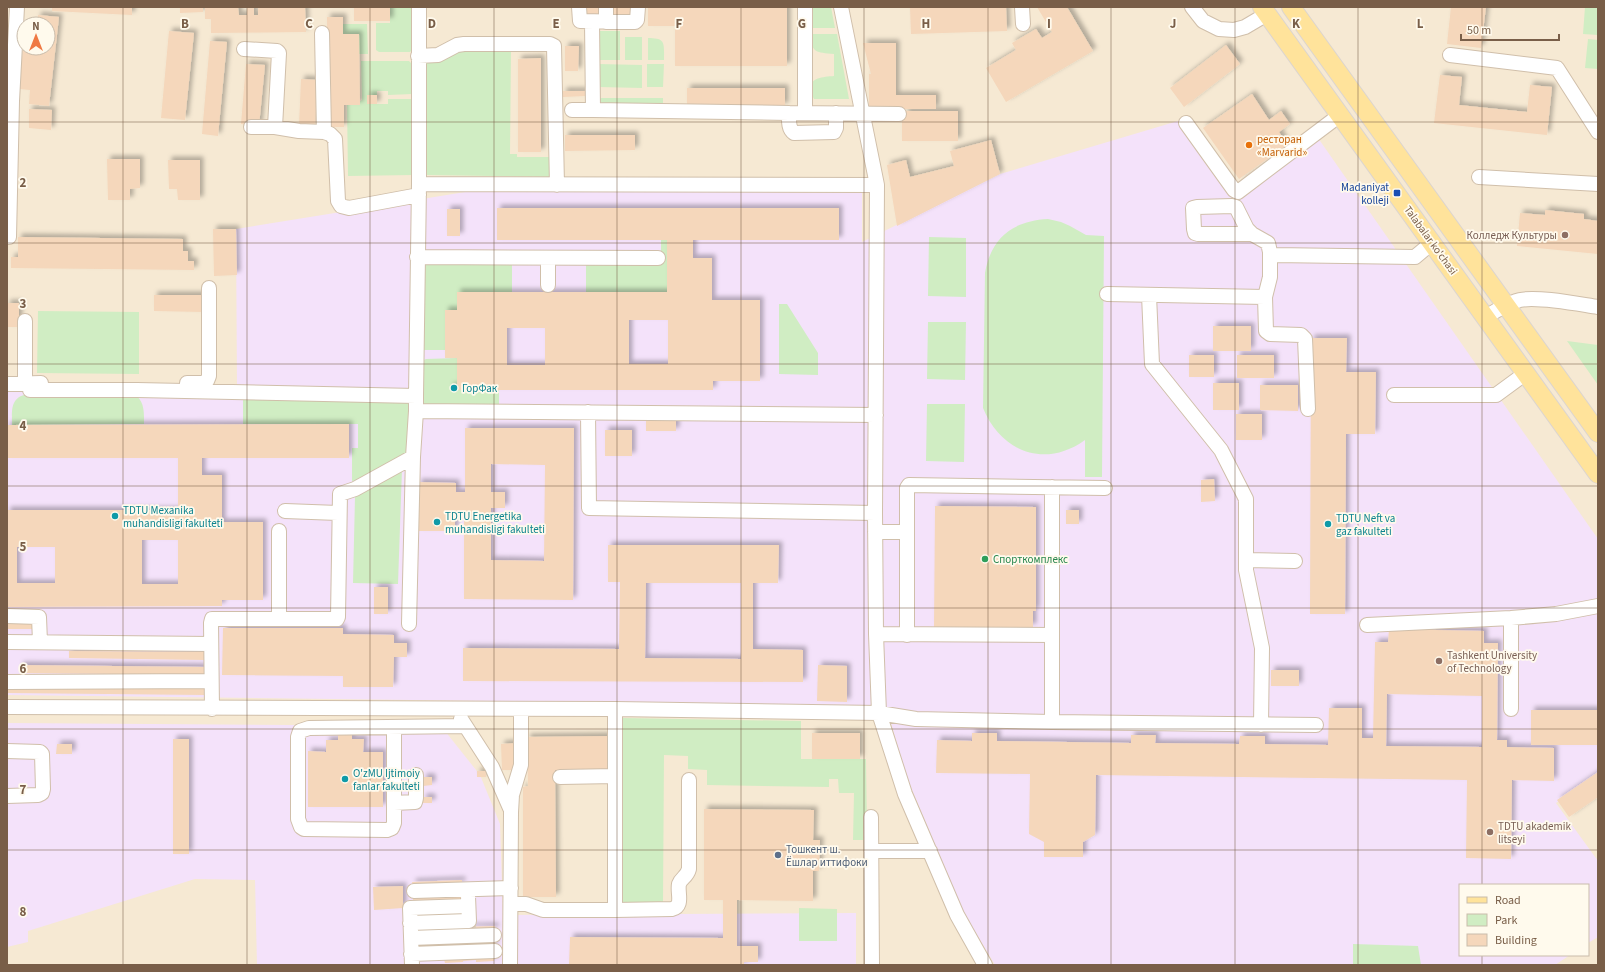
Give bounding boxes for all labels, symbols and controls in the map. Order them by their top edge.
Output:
text: B [181,15,189,33]
text: C [305,15,313,33]
text: D [428,15,436,33]
text: E [552,15,560,33]
text: F [676,15,683,33]
text: G [798,15,806,33]
text: H [922,15,930,33]
text: I [1047,15,1051,33]
text: J [1170,15,1176,33]
text: K [1292,15,1301,33]
text: L [1417,15,1424,33]
north arrow [16,16,56,56]
scale bar [1461,16,1559,42]
text: N [32,19,40,34]
text: 50 m [1467,22,1491,39]
place label: ресторан «Marvarid» [1257,132,1307,160]
marker: ресторан «Marvarid» [1244,140,1254,150]
text: 2 [20,174,27,192]
place label: Madaniyat kolleji [1341,180,1389,208]
marker: Madaniyat kolleji [1392,188,1402,198]
street label: Talabalar ko'chasi [1400,203,1461,278]
place label: Колледж Культуры [1467,228,1557,243]
marker: Колледж Культуры [1560,230,1570,240]
text: 3 [20,295,27,313]
place label: ГорФак [462,381,498,396]
marker: ГорФак [449,383,459,393]
text: 4 [20,417,27,435]
place label: TDTU Mexanika muhandisligi fakulteti [123,503,223,531]
place label: TDTU Energetika muhandisligi fakulteti [445,509,545,537]
marker: TDTU Mexanika muhandisligi fakulteti [110,511,120,521]
place label: TDTU Neft va gaz fakulteti [1336,511,1395,539]
marker: TDTU Energetika muhandisligi fakulteti [432,517,442,527]
marker: TDTU Neft va gaz fakulteti [1323,519,1333,529]
text: 5 [20,538,27,556]
place label: Спорткомплекс [993,552,1068,567]
marker: Спорткомплекс [980,554,990,564]
place label: Tashkent University of Technology [1447,648,1537,676]
marker: Tashkent University of Technology [1434,656,1444,666]
text: 6 [20,660,27,678]
place label: O'zMU Ijtimoiy fanlar fakulteti [353,766,420,794]
marker: O'zMU Ijtimoiy fanlar fakulteti [340,774,350,784]
text: 7 [20,781,27,799]
place label: TDTU akademik litseyi [1498,819,1571,847]
marker: TDTU akademik litseyi [1485,827,1495,837]
place label: Тошкент ш. Ёшлар иттифоки [786,842,868,870]
marker: Тошкент ш. Ёшлар иттифоки [773,850,783,860]
legend [1459,884,1589,956]
text: Road [1495,892,1521,909]
text: 8 [20,903,27,921]
text: Park [1495,912,1517,929]
text: Building [1495,932,1537,949]

